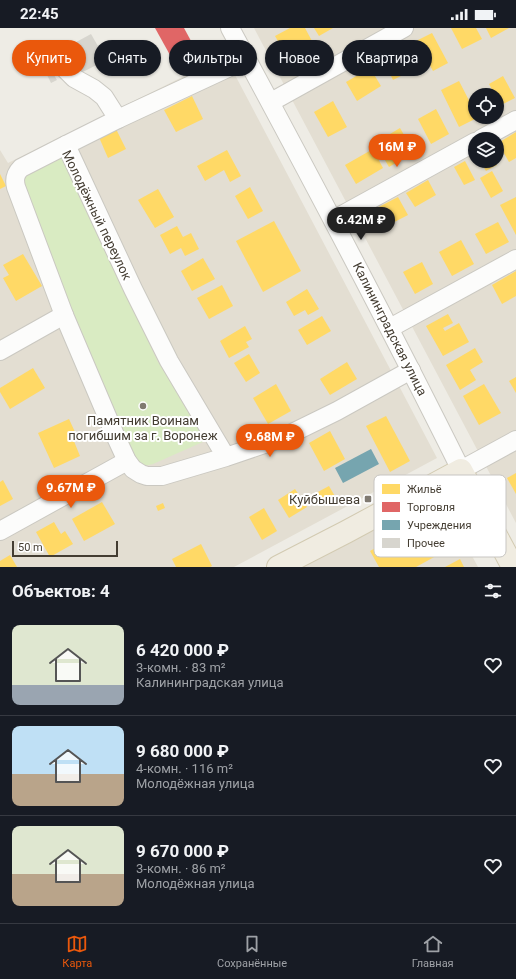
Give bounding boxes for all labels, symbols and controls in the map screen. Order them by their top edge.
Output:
text: 22:45 [20,5,59,23]
chip: Купить [12,40,86,76]
chip: Снять [94,40,161,76]
chip: Фильтры [169,40,257,76]
chip: Новое [265,40,334,76]
chip: Квартира [342,40,432,76]
map controls [468,88,504,168]
button: locate [468,88,504,124]
button: layers [468,132,504,168]
pin: 16M ₽ [369,134,425,168]
text: 16M ₽ [378,139,416,154]
street label: Молодёжный переулок [59,148,135,282]
pin: 6.42M ₽ [324,207,398,241]
text: 6.42M ₽ [336,212,386,227]
street label: Калининградская улица [350,260,430,398]
marker: Памятник Воинам погибшим за г. Воронеж [138,401,148,411]
place label: Памятник Воинам погибшим за г. Воронеж [68,413,218,443]
pin: 9.68M ₽ [233,424,307,458]
text: 9.68M ₽ [245,429,295,444]
pin: 9.67M ₽ [34,475,108,509]
legend [374,475,506,557]
text: 9.67M ₽ [46,480,96,495]
text: Жильё [407,483,442,496]
place label: Куйбышева [289,492,360,507]
marker: Куйбышева [363,494,373,504]
text: Торговля [407,501,455,514]
text: Учреждения [407,519,471,532]
text: Прочее [407,537,445,550]
scale bar [12,539,118,558]
text: 50 m [18,541,43,554]
icon: filters [482,580,504,602]
text: Объектов: 4 [12,581,110,601]
text: 6 420 000 ₽ [136,640,229,660]
icon: home [44,641,92,689]
icon: heart [482,654,504,676]
text: 3-комн. · 83 m² [136,660,226,675]
text: Калининградская улица [136,675,284,690]
text: 9 680 000 ₽ [136,741,229,761]
icon: home [44,742,92,790]
icon: heart [482,755,504,777]
text: 4-комн. · 116 m² [136,761,233,776]
text: Молодёжная улица [136,776,254,791]
text: 9 670 000 ₽ [136,841,229,861]
icon: home [44,842,92,890]
icon: heart [482,855,504,877]
text: 3-комн. · 86 m² [136,861,226,876]
text: Молодёжная улица [136,876,254,891]
tab: Карта [62,933,92,970]
tab: Сохранённые [217,933,287,970]
tab: Главная [412,933,454,970]

